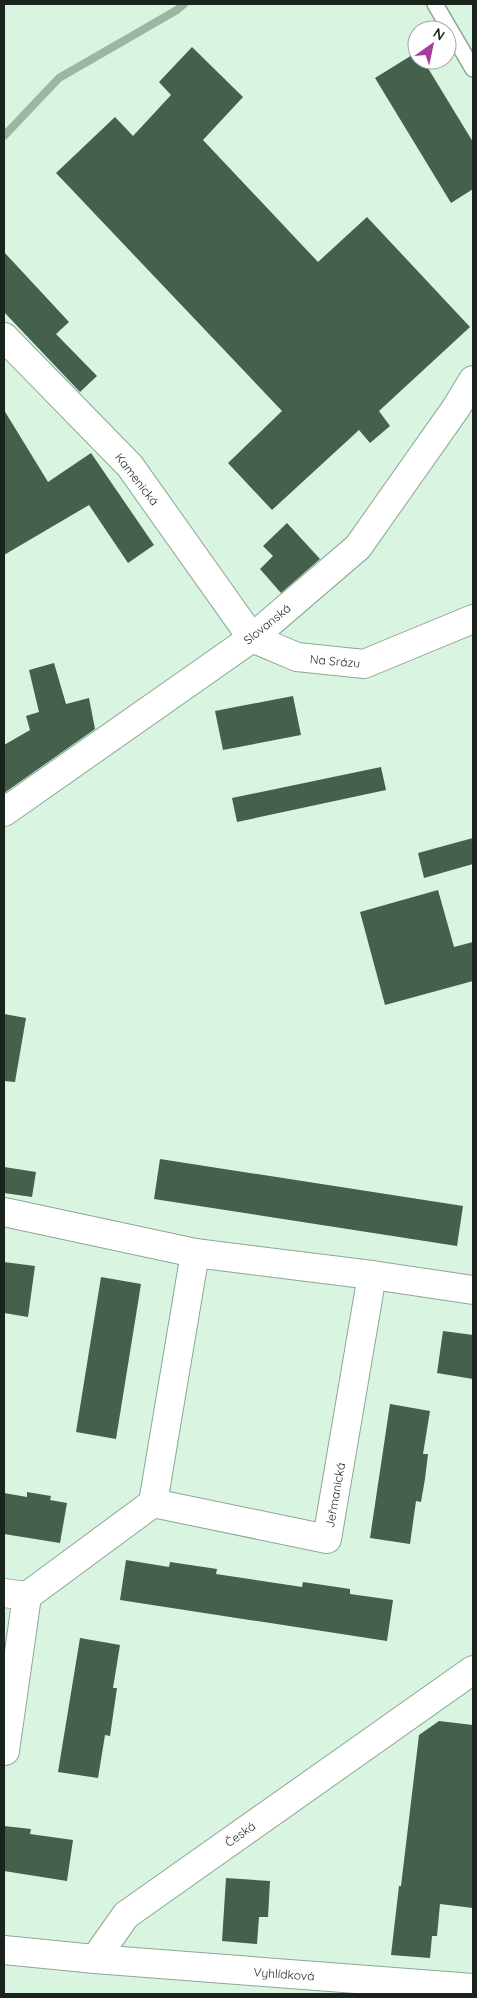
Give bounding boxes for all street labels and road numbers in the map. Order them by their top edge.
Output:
street label: Kamenická [112,450,162,508]
street label: Slovanská [240,600,294,648]
street label: Na Srázu [309,651,361,671]
street label: Jeřmanická [322,1461,348,1529]
street label: Česká [222,1818,258,1850]
street label: Vyhlídková [253,1964,315,1984]

